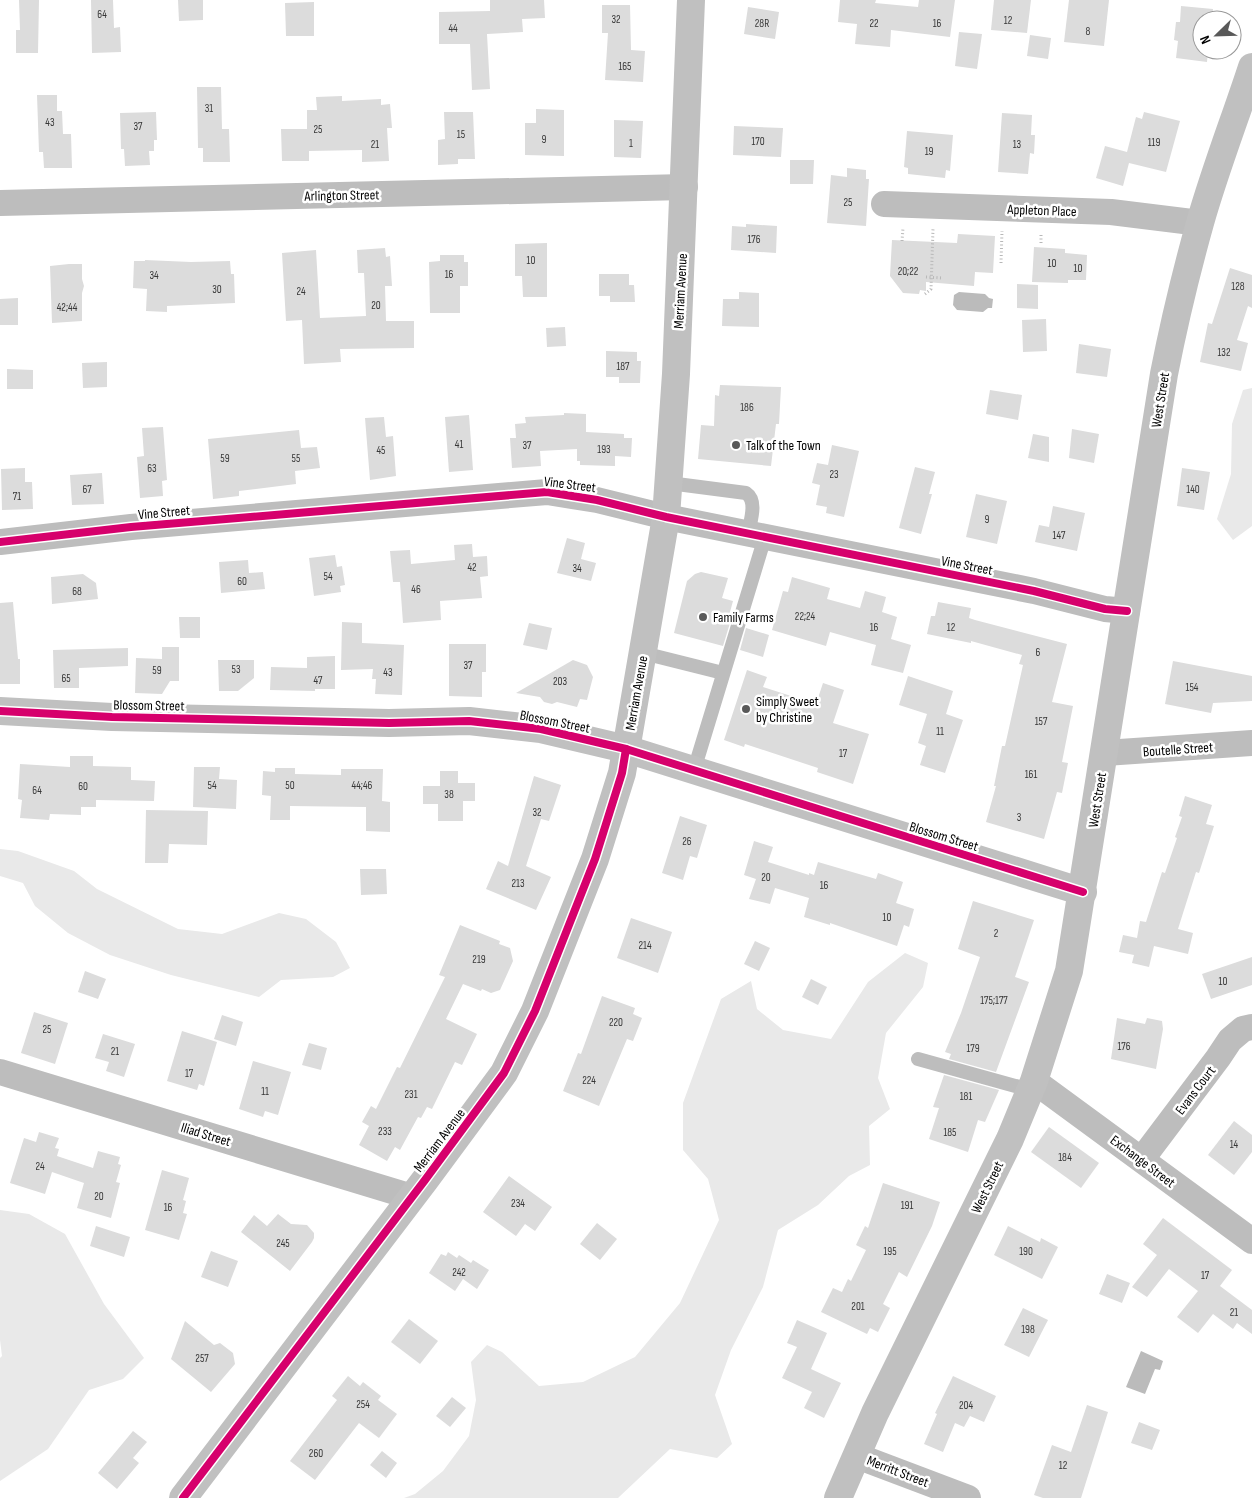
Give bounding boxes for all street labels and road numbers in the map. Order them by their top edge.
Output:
street label: Arlington Street [303,186,380,205]
street label: Appleton Place [1006,201,1077,220]
street label: Merriam Avenue [670,253,691,329]
street label: West Street [1148,371,1173,429]
street label: Vine Street [543,473,597,496]
street label: Vine Street [137,502,191,523]
street label: Vine Street [940,552,994,579]
street label: Merriam Avenue [622,654,651,732]
street label: Blossom Street [113,696,185,715]
street label: Blossom Street [518,706,591,737]
street label: Boutelle Street [1142,739,1214,760]
street label: West Street [1085,771,1110,829]
street label: Blossom Street [907,818,980,855]
street label: Evans Court [1172,1063,1219,1118]
street label: Merriam Avenue [410,1105,469,1176]
street label: Iliad Street [179,1119,233,1150]
street label: Exchange Street [1107,1132,1178,1191]
street label: West Street [968,1159,1007,1216]
street label: Merritt Street [864,1452,931,1491]

